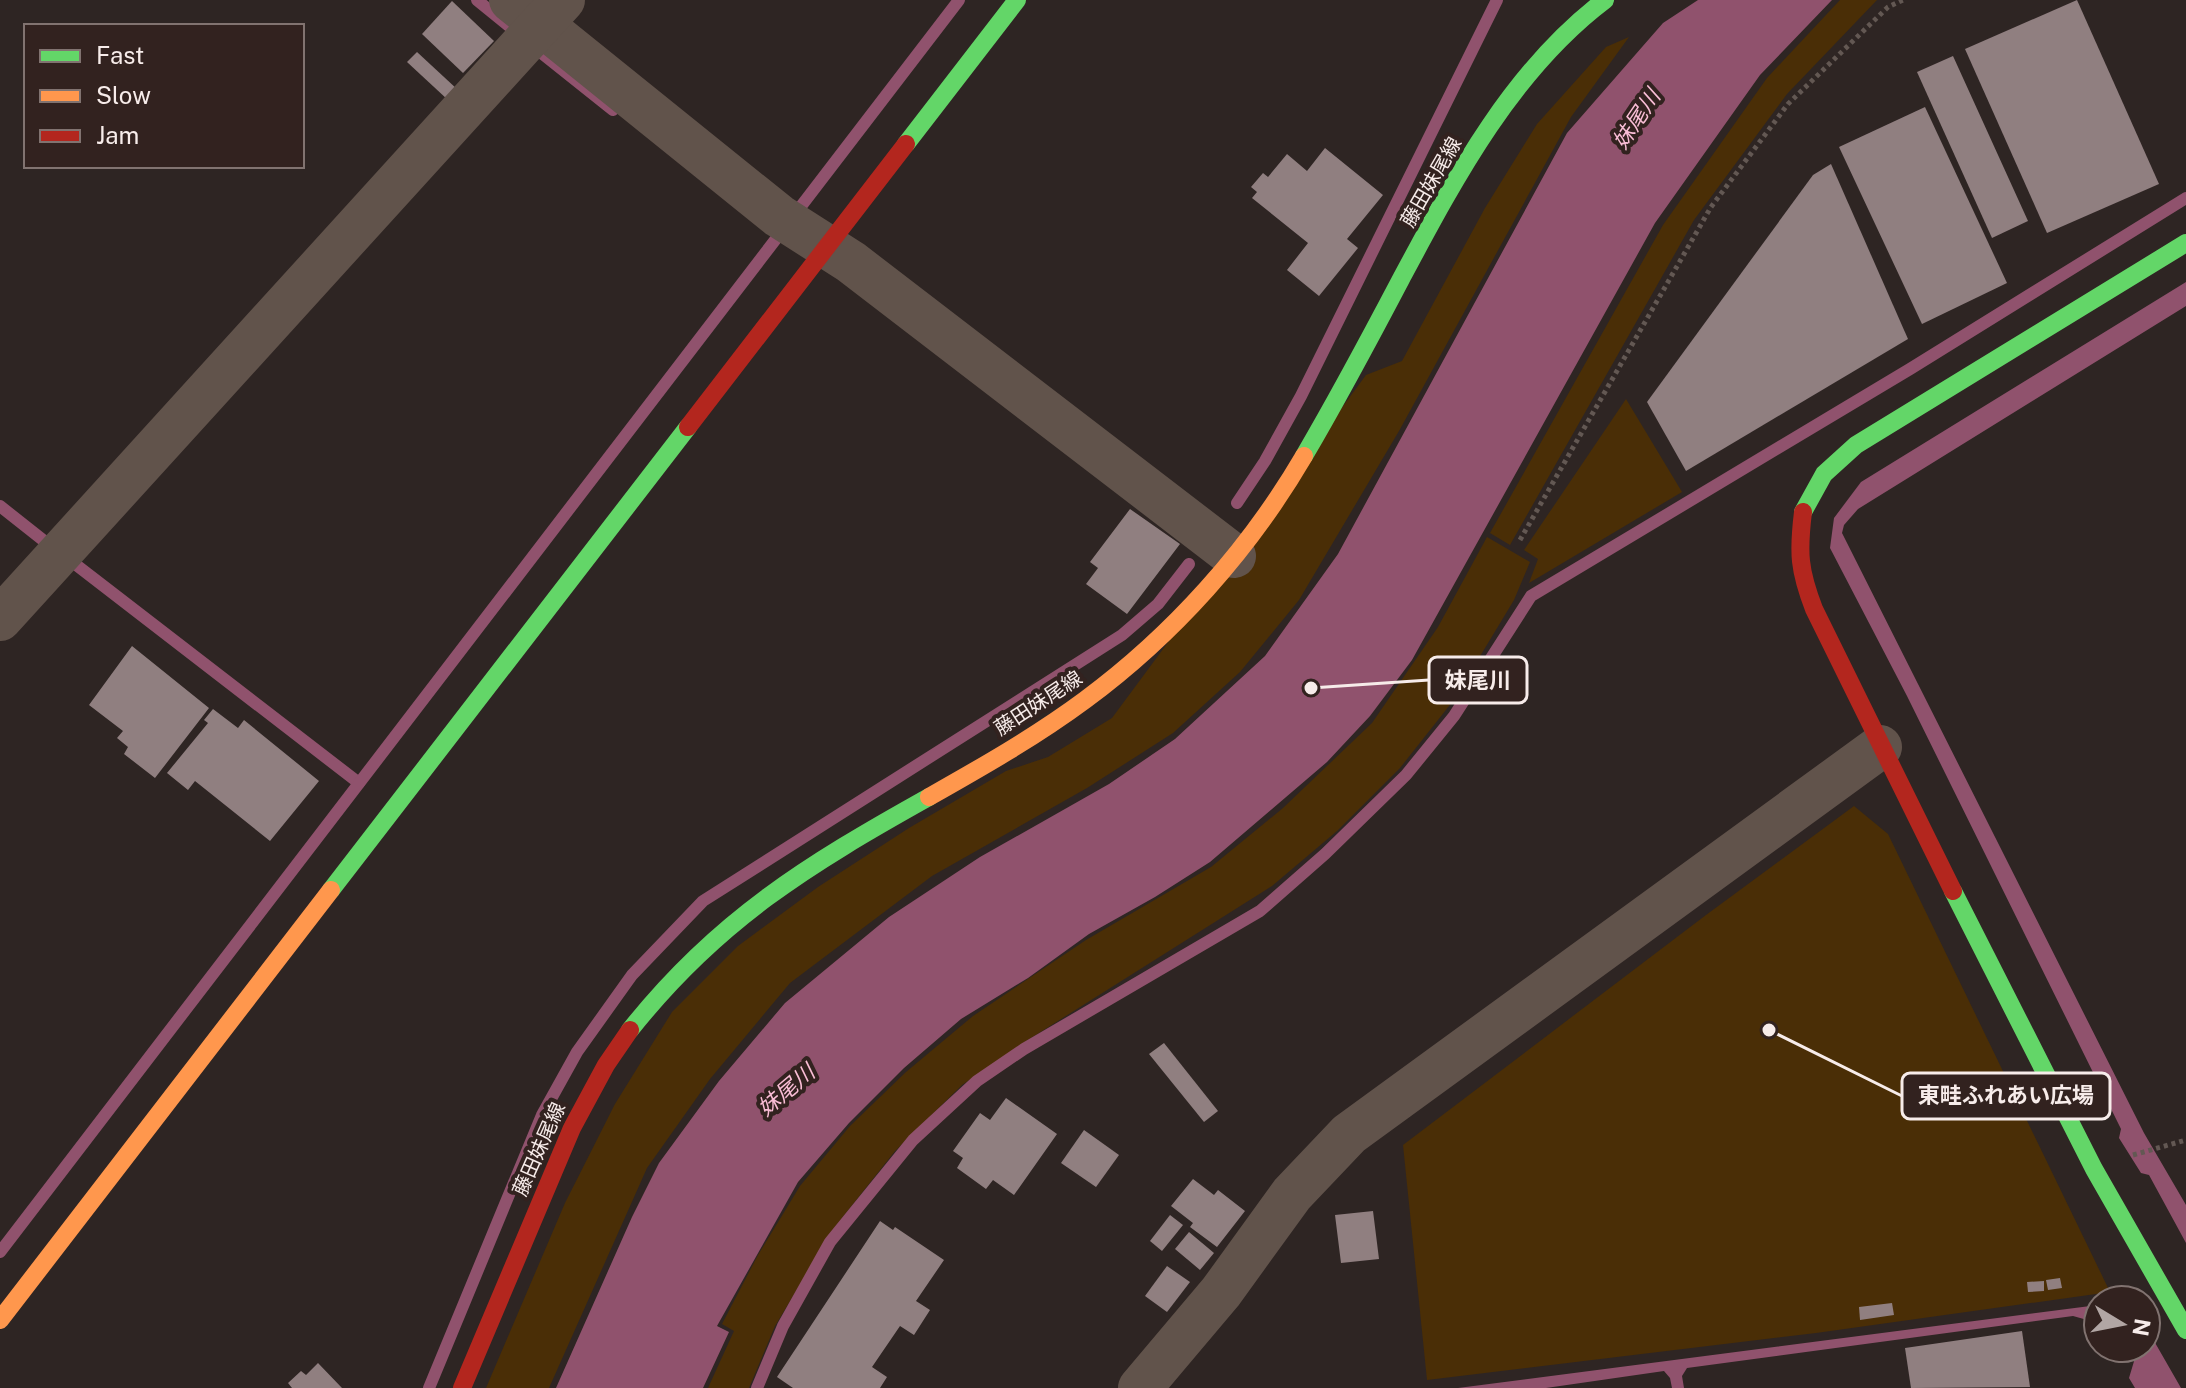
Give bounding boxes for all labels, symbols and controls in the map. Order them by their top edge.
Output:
legend [24,24,304,168]
text: Fast [96,41,144,69]
text: Slow [96,81,151,109]
water label: 妹尾川 [1607,83,1666,154]
text: Jam [96,121,139,149]
street label: 藤田妹尾線 [1396,133,1466,231]
callout: 妹尾川 [1429,657,1527,703]
street label: 藤田妹尾線 [990,666,1086,740]
text: 妹尾川 [1445,667,1511,693]
water label: 妹尾川 [752,1058,821,1121]
callout: 東畦ふれあい広場 [1902,1073,2110,1119]
text: 東畦ふれあい広場 [1918,1082,2094,1108]
street label: 藤田妹尾線 [508,1098,570,1200]
north arrow [2082,1284,2162,1364]
text: N [2127,1317,2156,1338]

